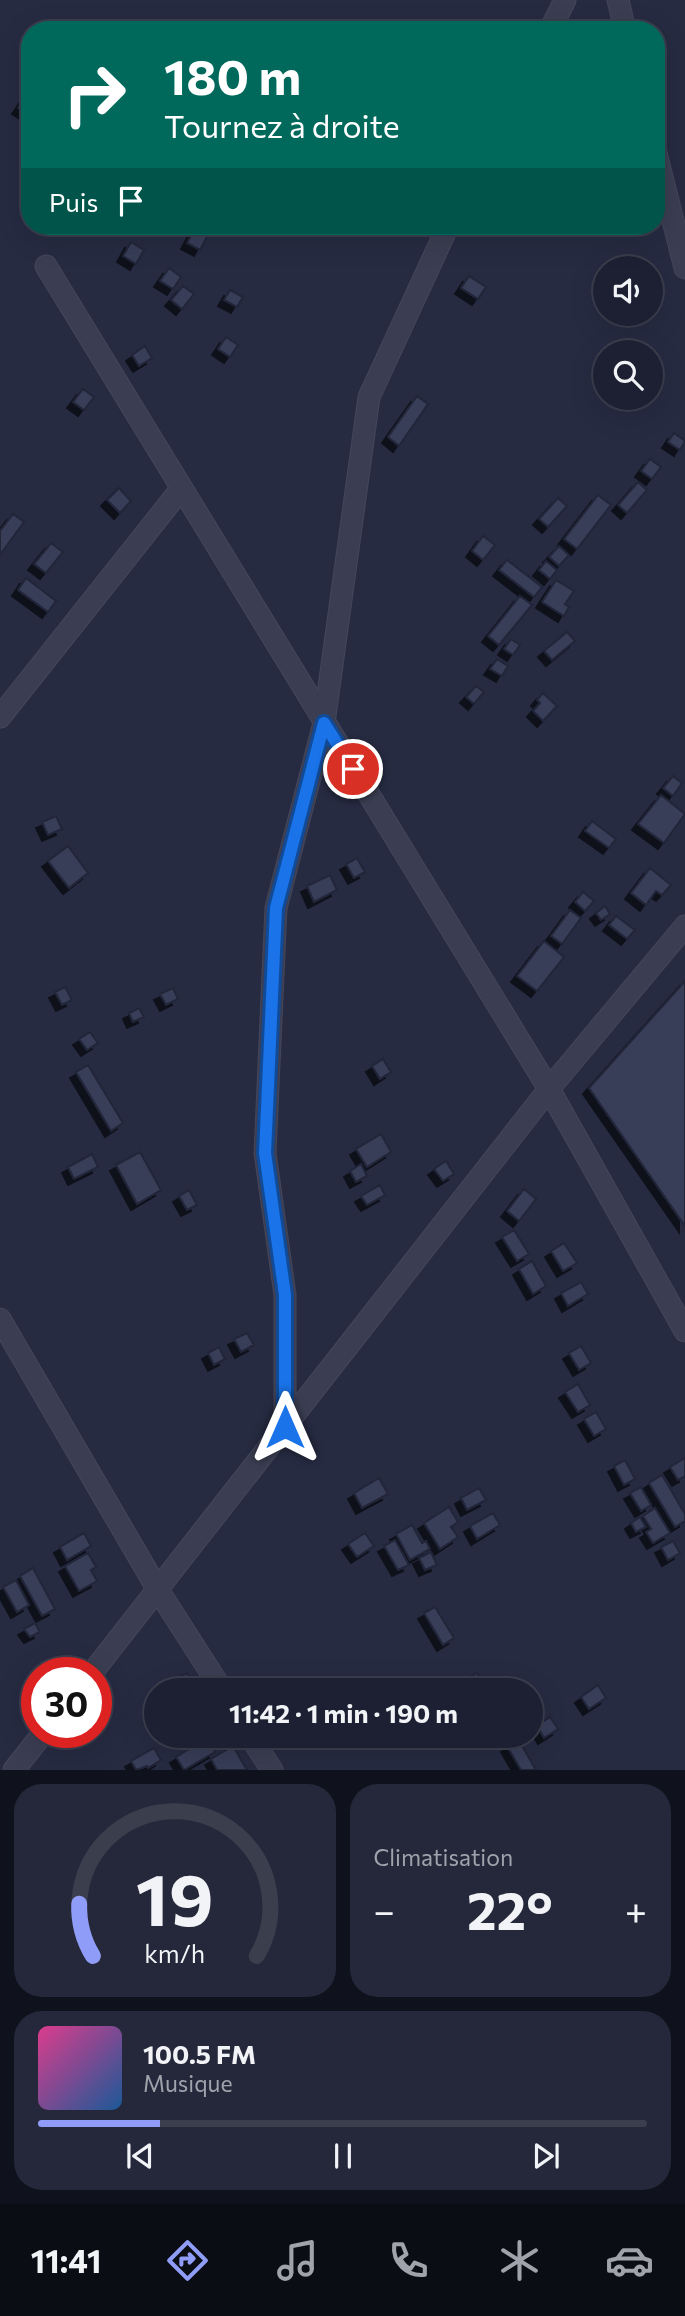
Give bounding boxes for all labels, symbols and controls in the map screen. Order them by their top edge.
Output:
text: 180 m [164,45,301,105]
icon: right [49,49,140,140]
text: Tournez à droite [164,105,400,145]
icon: arrive [112,182,150,220]
text: Puis [49,186,98,217]
map controls [593,256,663,410]
button: sound [593,256,663,326]
button: search [593,340,663,410]
pin [323,739,383,799]
icon: arrive [334,750,372,788]
position arrow [248,1390,322,1464]
speed limit sign: 30 [21,1657,112,1748]
text: 11:42 · 1 min · 190 m [229,1697,458,1728]
text: Climatisation [374,1843,513,1871]
text: 19 [136,1853,214,1942]
text: 22° [467,1877,553,1941]
text: − [374,1886,395,1933]
text: + [625,1886,647,1933]
text: km/h [144,1938,205,1968]
text: 100.5 FM [143,2038,256,2069]
text: Musique [143,2069,233,2097]
icon: previous [121,2137,159,2175]
icon: pause [324,2137,362,2175]
icon: next [527,2137,565,2175]
icon: directions [163,2236,212,2285]
icon: music [273,2236,322,2285]
icon: phone [384,2236,433,2285]
icon: climate [495,2236,544,2285]
icon: car [605,2236,654,2285]
text: 11:41 [31,2240,101,2280]

